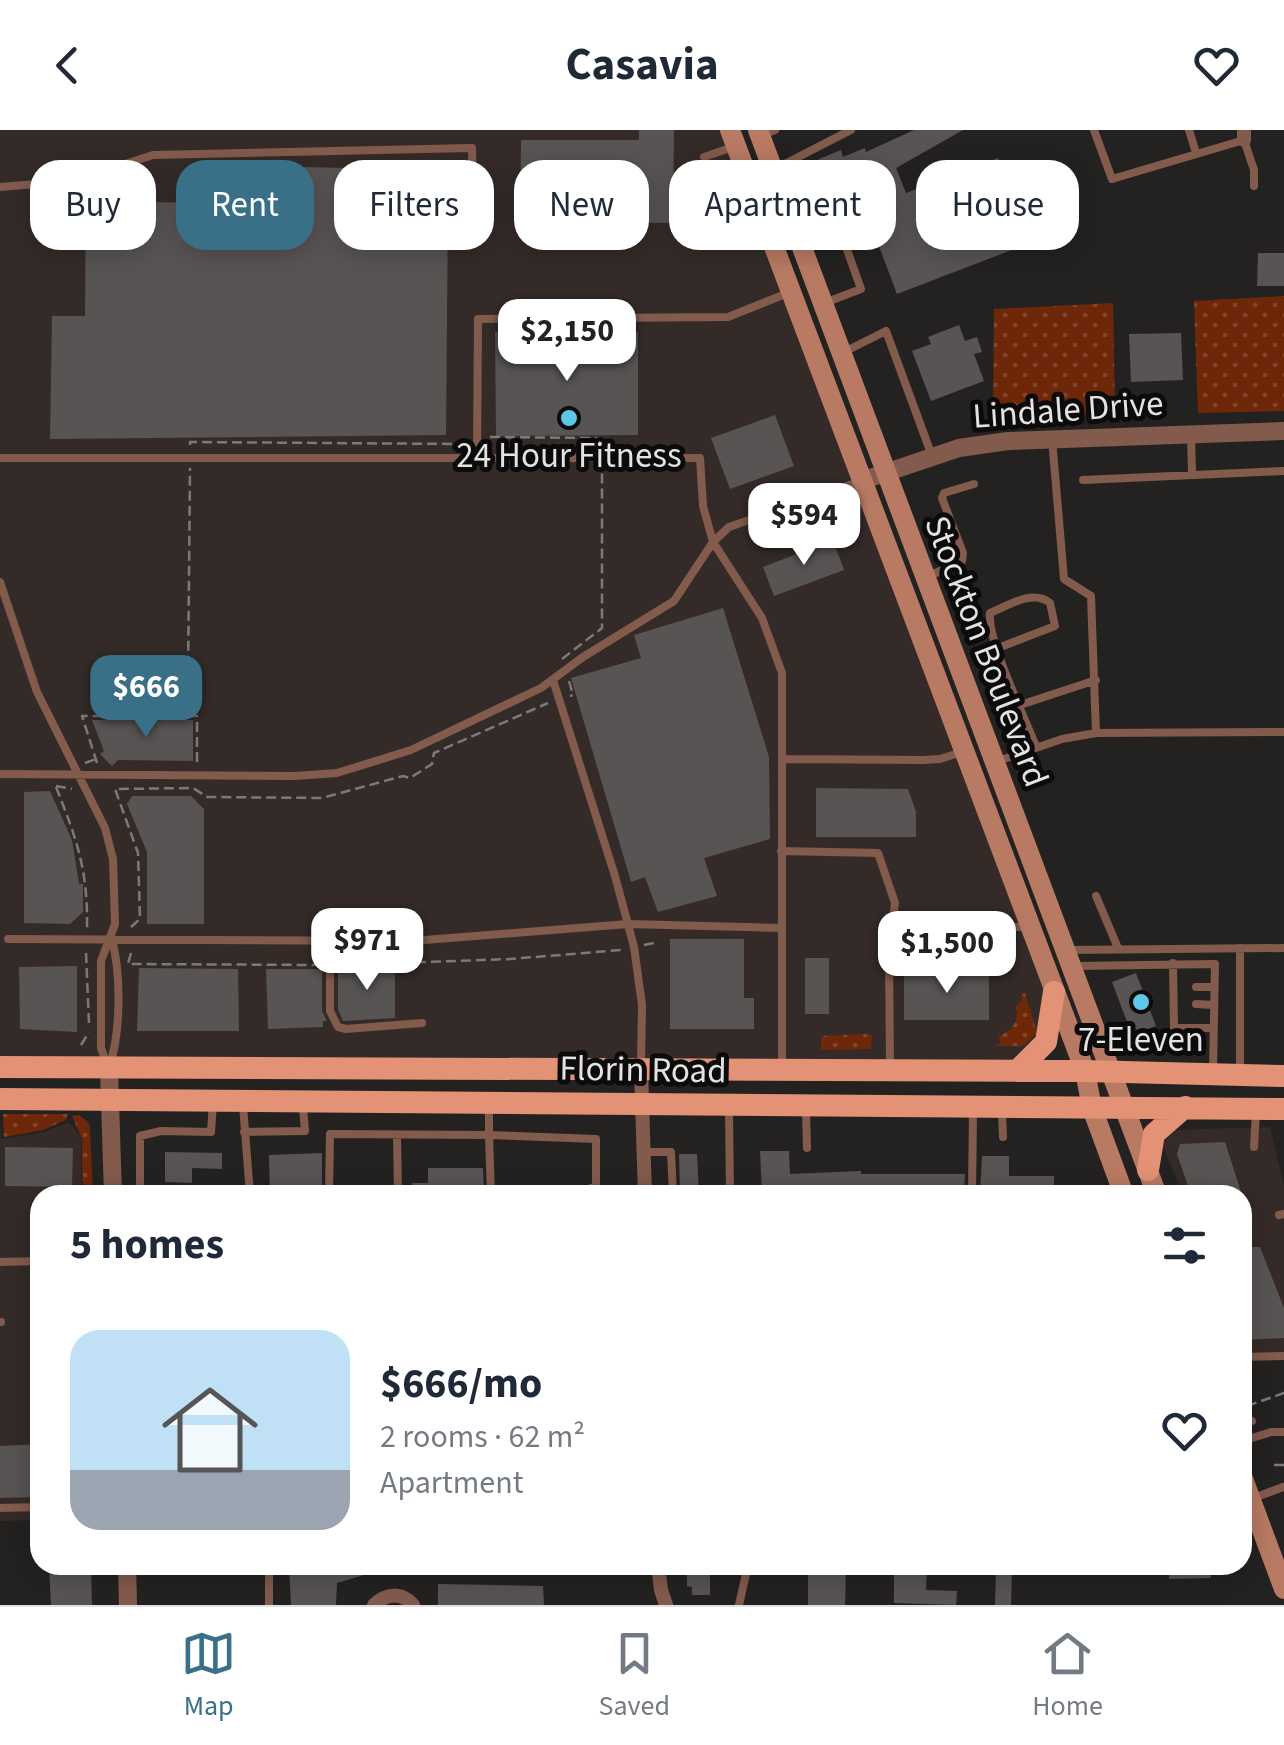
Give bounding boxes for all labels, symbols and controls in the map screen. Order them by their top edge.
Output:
text: Casavia [565,33,719,97]
icon: back [40,38,95,93]
icon: heart [1189,38,1244,93]
chip: Buy [30,160,156,250]
chip: Rent [176,160,314,250]
chip: Filters [334,160,494,250]
chip: New [514,160,649,250]
chip: Apartment [669,160,896,250]
chip: House [916,160,1079,250]
pin: $2,150 [486,299,648,384]
text: $2,150 [520,308,614,354]
street label: Lindale Drive [971,378,1165,442]
marker: 24 Hour Fitness [558,407,580,429]
place label: 24 Hour Fitness [456,431,682,481]
pin: $594 [745,483,863,568]
text: $594 [770,492,838,538]
street label: Stockton Boulevard [911,509,1061,794]
pin: $666 [87,655,205,740]
text: $666 [112,664,180,710]
pin: $971 [308,908,426,993]
pin: $1,500 [866,911,1028,996]
text: $971 [333,917,401,963]
text: $1,500 [900,920,994,966]
marker: 7-Eleven [1130,991,1152,1013]
place label: 7-Eleven [1078,1015,1204,1065]
street label: Florin Road [559,1044,727,1096]
text: 5 homes [70,1215,224,1275]
icon: filters [1157,1218,1212,1273]
text: $666/mo [380,1354,542,1414]
icon: home [150,1370,270,1490]
icon: heart [1157,1403,1212,1458]
text: 2 rooms · 62 m² [380,1414,585,1460]
text: Apartment [380,1460,523,1506]
tab: Map [181,1626,236,1726]
tab: Saved [598,1626,670,1726]
tab: Home [1032,1626,1103,1726]

